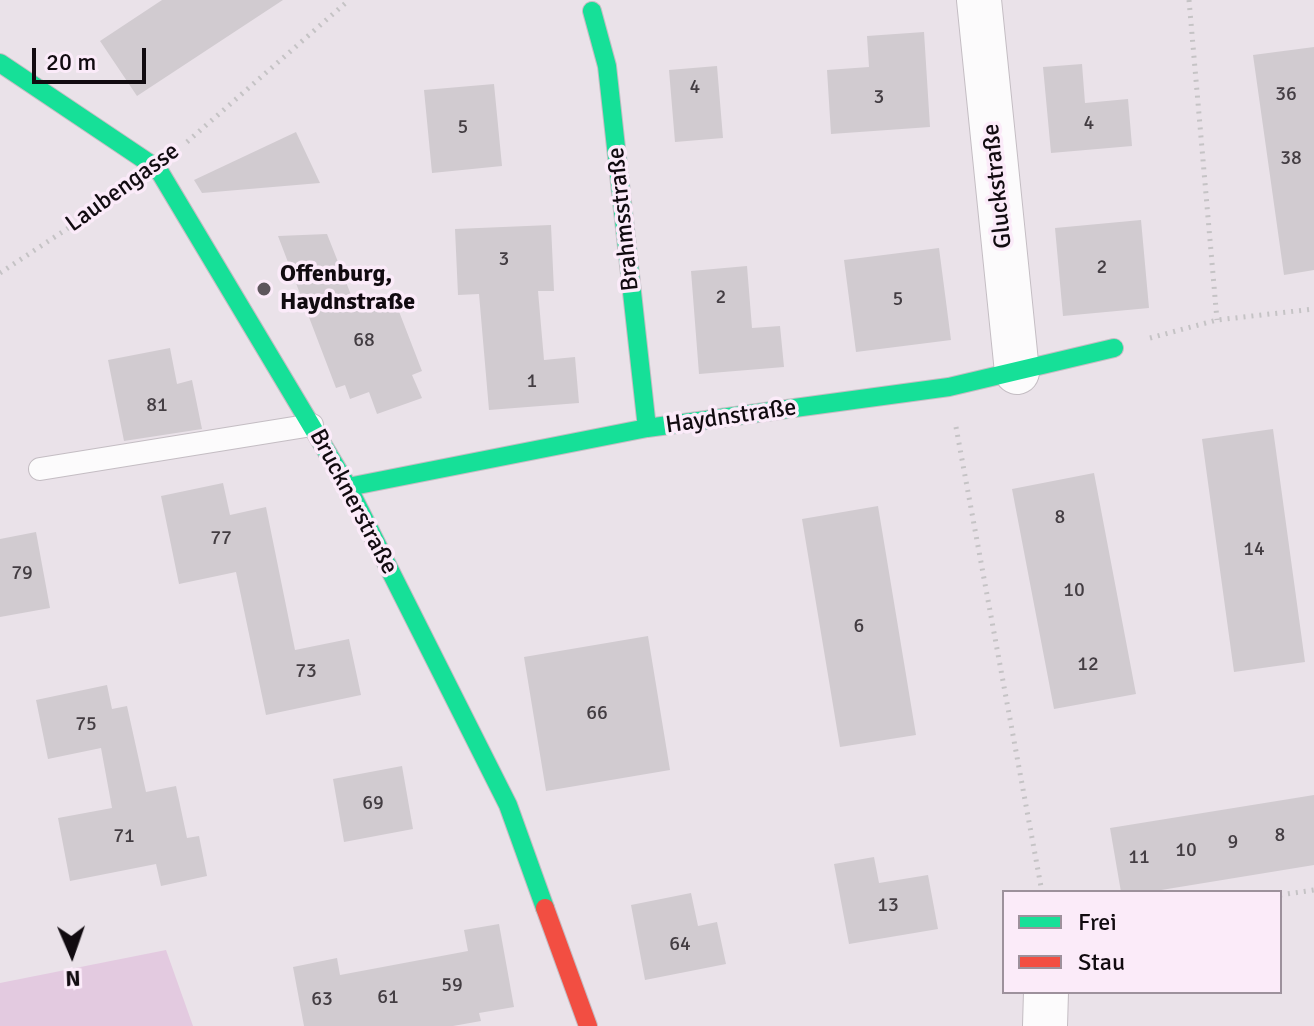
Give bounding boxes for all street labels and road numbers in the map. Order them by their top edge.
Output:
street label: Gluckstraße [977,122,1019,250]
street label: Laubengasse [61,137,185,239]
street label: Brahmsstraße [602,146,646,292]
street label: Haydnstraße [664,394,798,440]
street label: Brucknerstraße [303,425,403,579]

